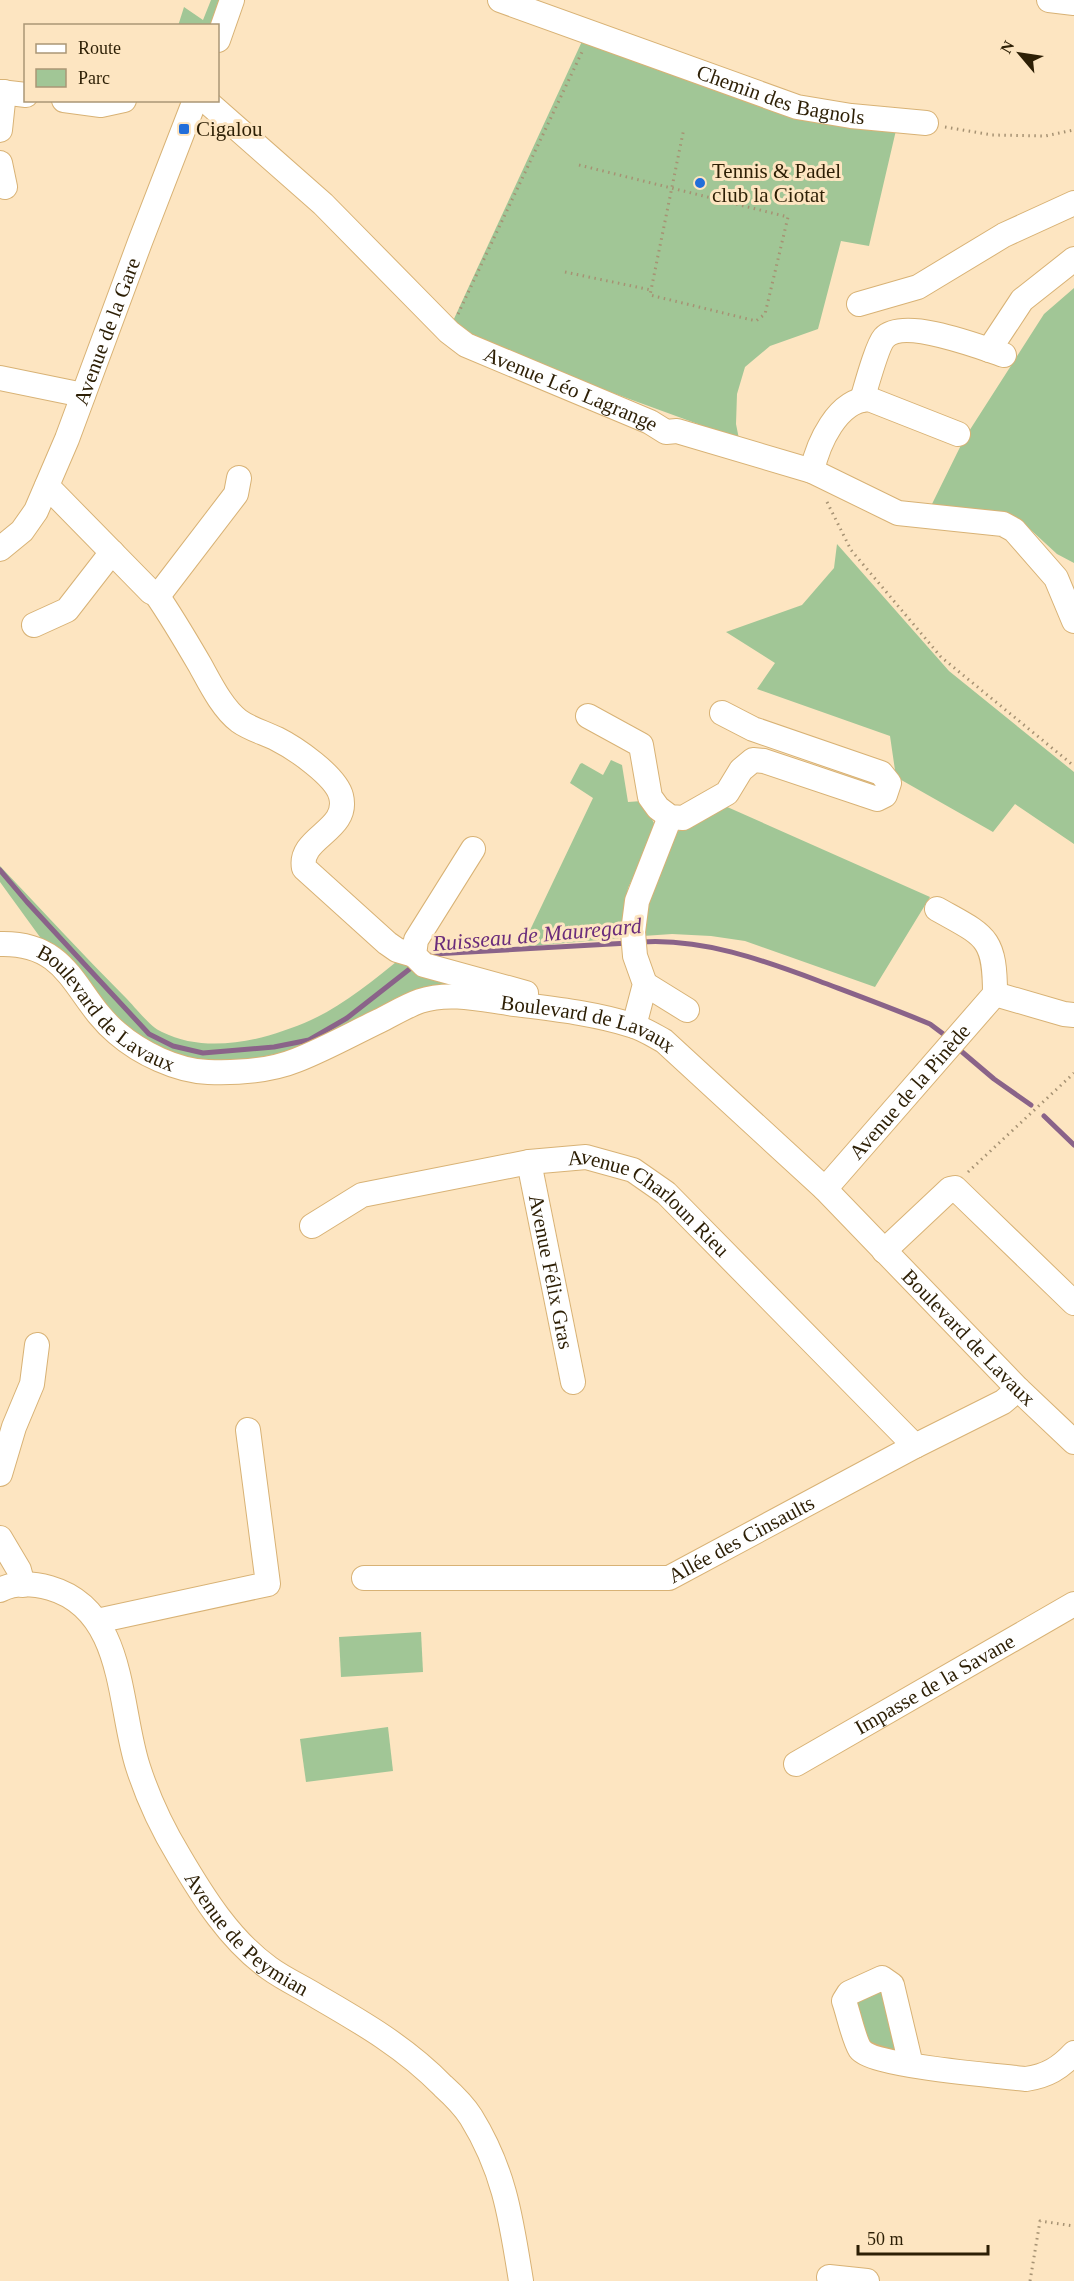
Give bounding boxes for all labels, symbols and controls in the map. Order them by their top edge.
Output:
legend [24,24,219,102]
north arrow [990,24,1050,84]
text: N [997,37,1018,56]
text: Route [78,38,121,58]
street label: Chemin des Bagnols [694,60,866,129]
text: Parc [78,68,110,88]
place label: Cigalou [196,117,263,141]
marker: Cigalou [177,122,191,136]
place label: Tennis & Padel club la Ciotat [712,159,841,207]
marker: Tennis & Padel club la Ciotat [693,176,707,190]
street label: Avenue de la Gare [69,254,145,408]
street label: Avenue Léo Lagrange [480,342,663,436]
water label: Ruisseau de Mauregard [430,913,644,956]
street label: Boulevard de Lavaux [33,940,179,1077]
street label: Boulevard de Lavaux [499,990,681,1058]
street label: Avenue de la Pinède [844,1019,975,1164]
street label: Avenue Charloun Rieu [567,1144,734,1262]
street label: Avenue Félix Gras [524,1192,578,1351]
street label: Boulevard de Lavaux [897,1264,1040,1411]
street label: Allée des Cinsaults [664,1490,818,1588]
street label: Impasse de la Savane [851,1629,1019,1740]
street label: Avenue de Peymian [180,1868,313,2001]
scale bar [858,2218,988,2256]
text: 50 m [867,2229,904,2249]

